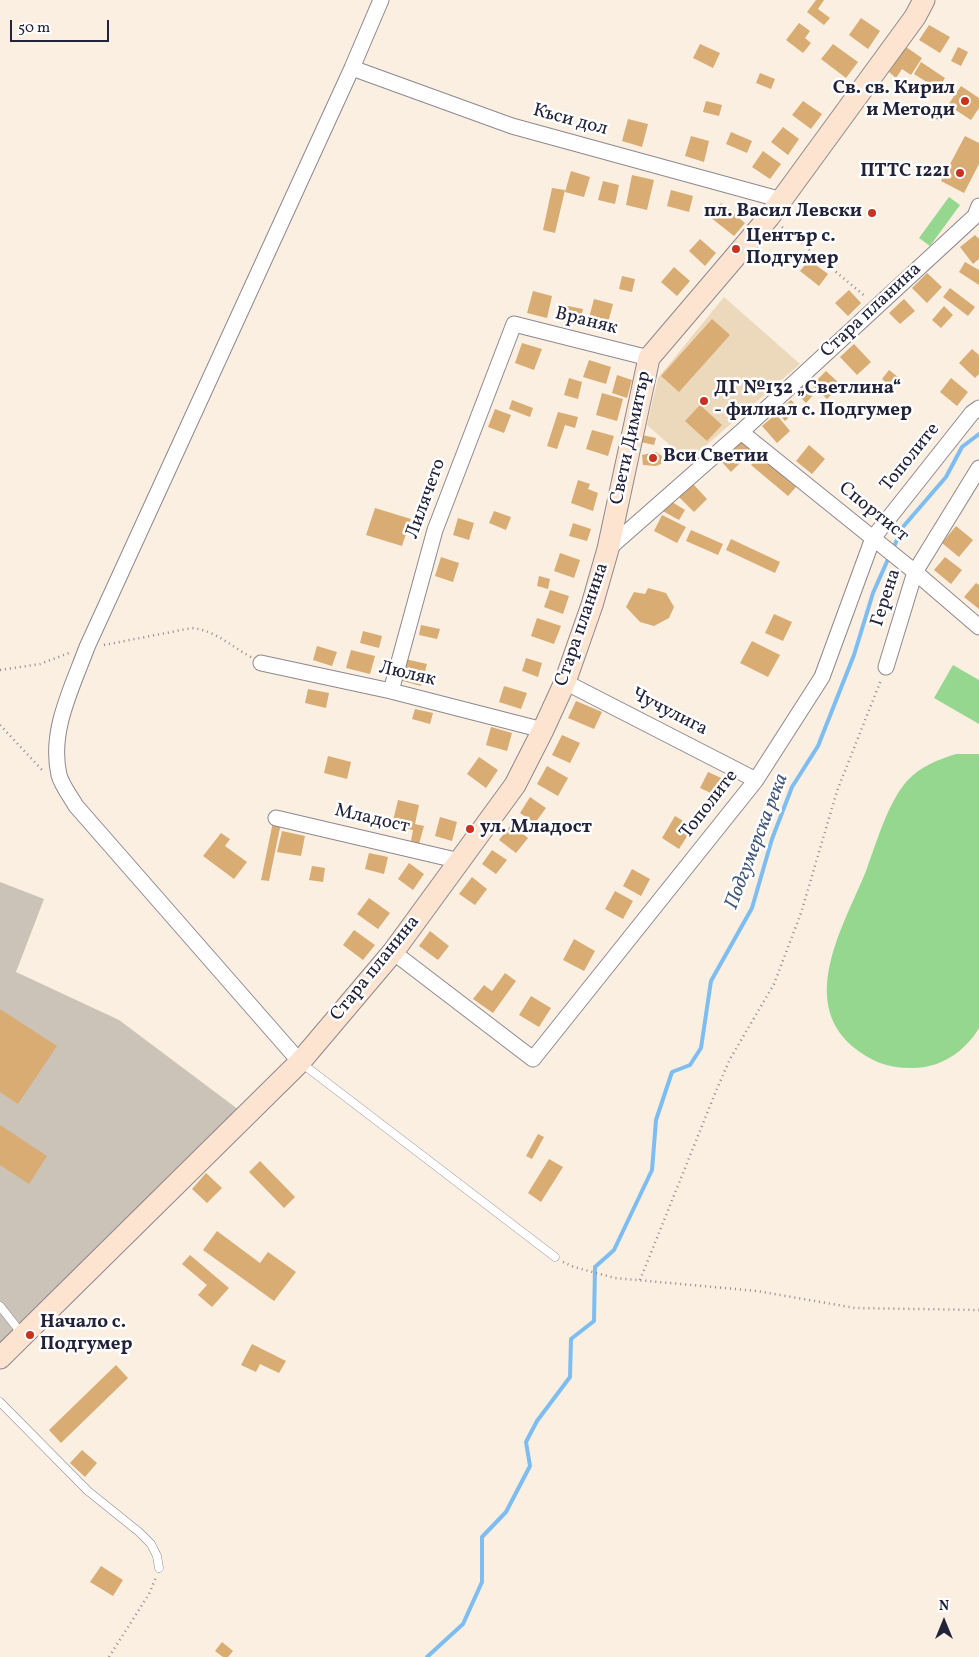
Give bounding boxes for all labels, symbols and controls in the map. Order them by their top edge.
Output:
scale bar [12,10,111,42]
text: 50 m [18,18,50,39]
place label: Св. св. Кирил и Методи [833,79,955,123]
marker: Св. св. Кирил и Методи [959,95,971,107]
street label: Къси дол [530,100,610,142]
place label: ПТТС 1221 [860,162,950,184]
marker: ПТТС 1221 [954,167,966,179]
place label: пл. Васил Левски [704,202,862,224]
marker: пл. Васил Левски [866,207,878,219]
place label: Център с. Подгумер [746,227,838,271]
marker: Център с. Подгумер [730,243,742,255]
street label: Стара планина [817,259,927,363]
street label: Враняк [552,303,620,341]
street label: Свети Димитър [607,369,657,507]
place label: ДГ №132 „Светлина“ - филиал с. Подгумер [714,379,912,423]
marker: ДГ №132 „Светлина“ - филиал с. Подгумер [698,395,710,407]
street label: Тополите [877,419,945,497]
place label: Вси Светии [663,447,768,469]
marker: Вси Светии [647,452,659,464]
street label: Лилячето [402,456,452,542]
street label: Спортист [833,478,913,548]
street label: Стара планина [551,560,615,690]
street label: Герена [867,566,907,630]
street label: Люляк [376,657,438,693]
street label: Чучулига [627,684,711,742]
street label: Тополите [676,766,744,844]
water label: Подгумерска река [721,771,795,913]
street label: Младост [332,800,412,840]
place label: ул. Младост [480,818,592,840]
marker: ул. Младост [464,823,476,835]
street label: Стара планина [326,912,426,1026]
place label: Начало с. Подгумер [40,1313,132,1357]
marker: Начало с. Подгумер [24,1329,36,1341]
north arrow [919,1597,969,1647]
text: N [939,1597,949,1616]

